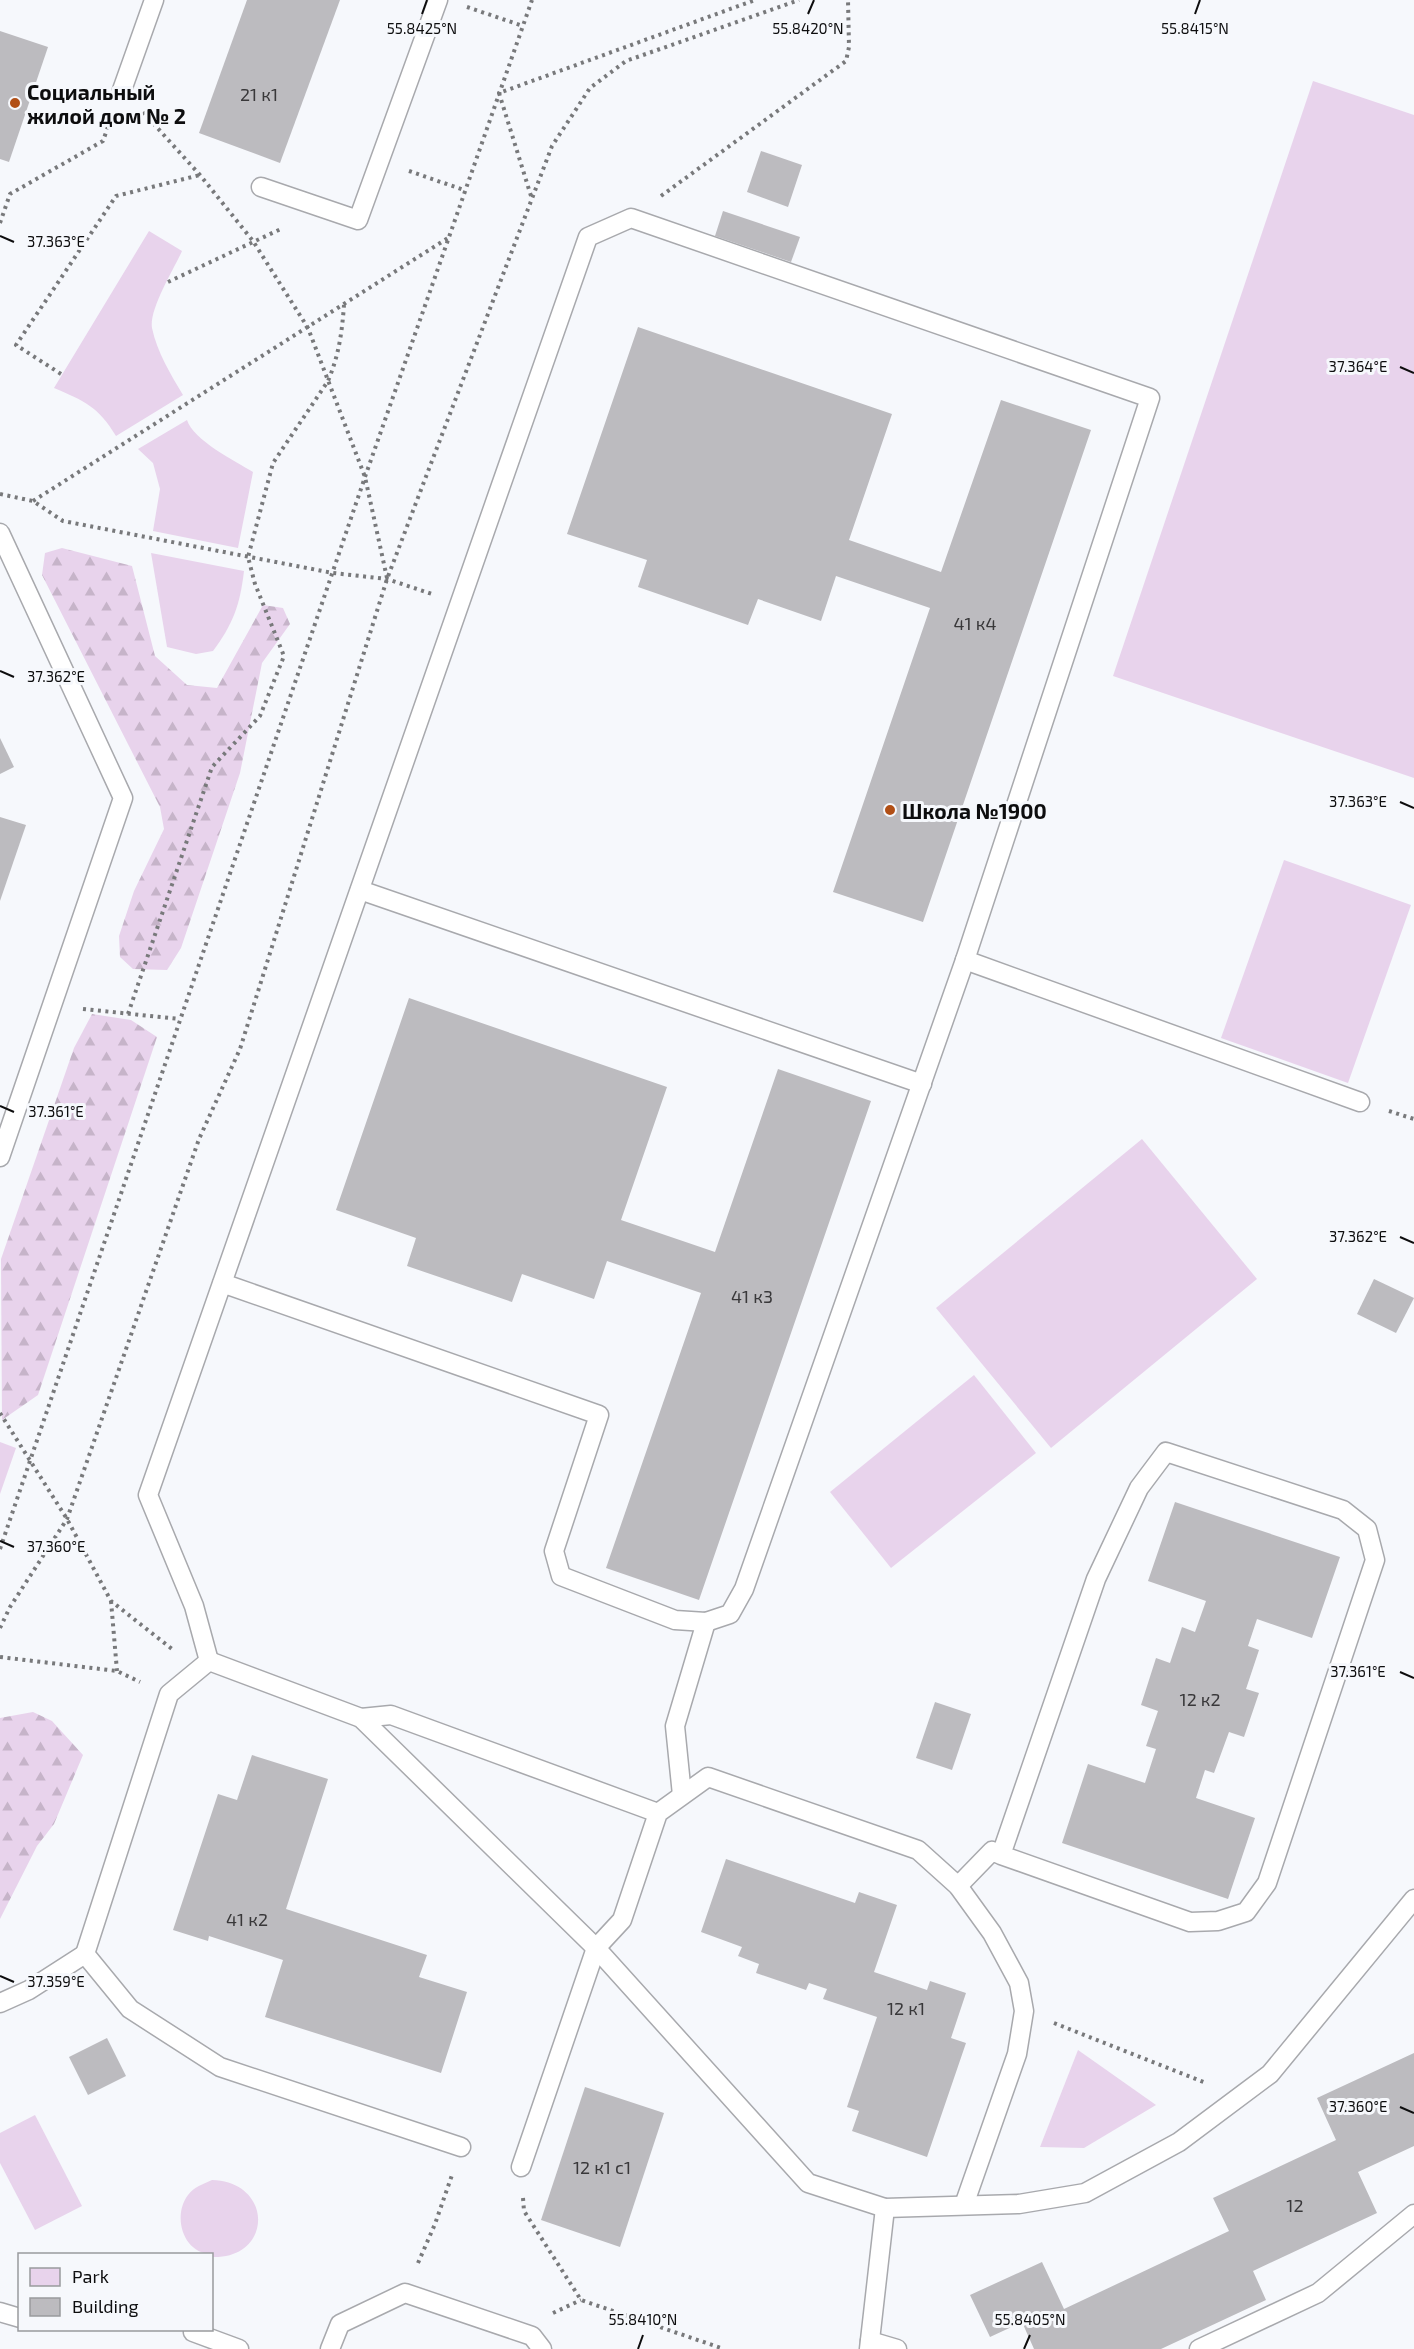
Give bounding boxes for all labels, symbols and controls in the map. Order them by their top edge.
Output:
text: 55.8425°N [387,19,457,37]
text: 55.8420°N [772,19,844,37]
text: 55.8415°N [1161,19,1229,37]
place label: Социальный жилой дом № 2 [27,79,186,128]
house number: 21 к1 [240,83,278,105]
marker: Социальный жилой дом № 2 [8,96,22,110]
text: 37.363°E [27,232,85,250]
text: 37.364°E [1329,357,1387,375]
house number: 41 к4 [954,612,996,634]
text: 37.362°E [27,667,85,685]
text: 37.363°E [1329,792,1387,810]
place label: Школа №1900 [902,798,1047,823]
marker: Школа №1900 [883,803,897,817]
text: 37.361°E [28,1102,84,1120]
text: 37.362°E [1329,1227,1387,1245]
house number: 41 к3 [731,1285,773,1307]
text: 37.360°E [27,1537,85,1555]
text: 37.361°E [1330,1662,1386,1680]
house number: 12 к2 [1179,1688,1221,1710]
house number: 41 к2 [226,1908,268,1930]
text: 37.359°E [27,1972,85,1990]
house number: 12 к1 [887,1997,925,2019]
text: 37.360°E [1329,2097,1387,2115]
house number: 12 к1 с1 [573,2156,631,2178]
house number: 12 [1286,2194,1304,2216]
legend [18,2253,213,2331]
text: Park [72,2265,109,2287]
text: Building [72,2295,139,2317]
text: 55.8410°N [609,2310,677,2328]
text: 55.8405°N [995,2310,1065,2328]

